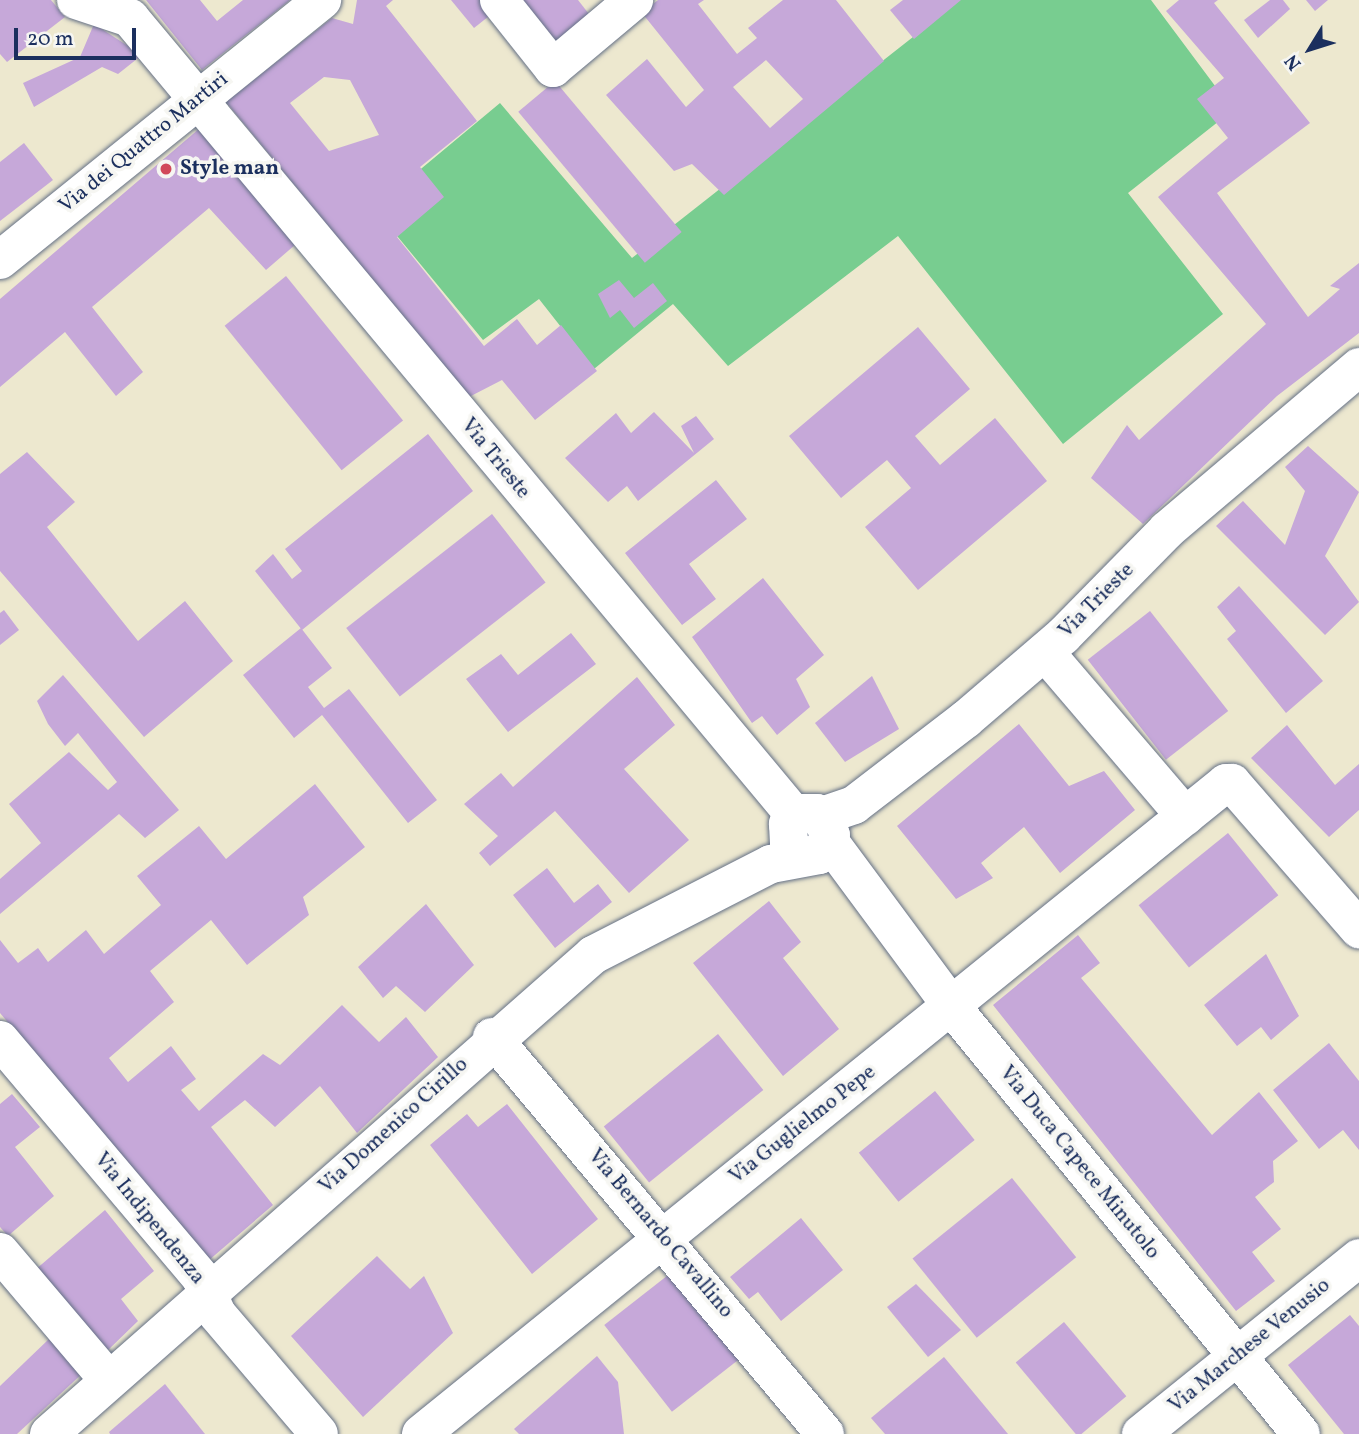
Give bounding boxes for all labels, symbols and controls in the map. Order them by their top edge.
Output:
scale bar [18,14,140,58]
north arrow [1275,14,1345,84]
text: 20 m [27,25,73,54]
text: N [1279,48,1308,75]
street label: Via dei Quattro Martiri [54,67,234,219]
place label: Style man [180,156,279,182]
marker: Style man [158,161,174,177]
street label: Via Trieste [455,413,535,505]
street label: Via Trieste [1054,558,1140,644]
street label: Via Domenico Cirillo [314,1052,474,1200]
street label: Via Guglielmo Pepe [725,1060,881,1190]
street label: Via Duca Capece Minutolo [993,1061,1165,1265]
street label: Via Bernardo Cavallino [582,1144,738,1324]
street label: Via Indipendenza [88,1148,210,1290]
street label: Via Marchese Venusio [1164,1273,1336,1419]

